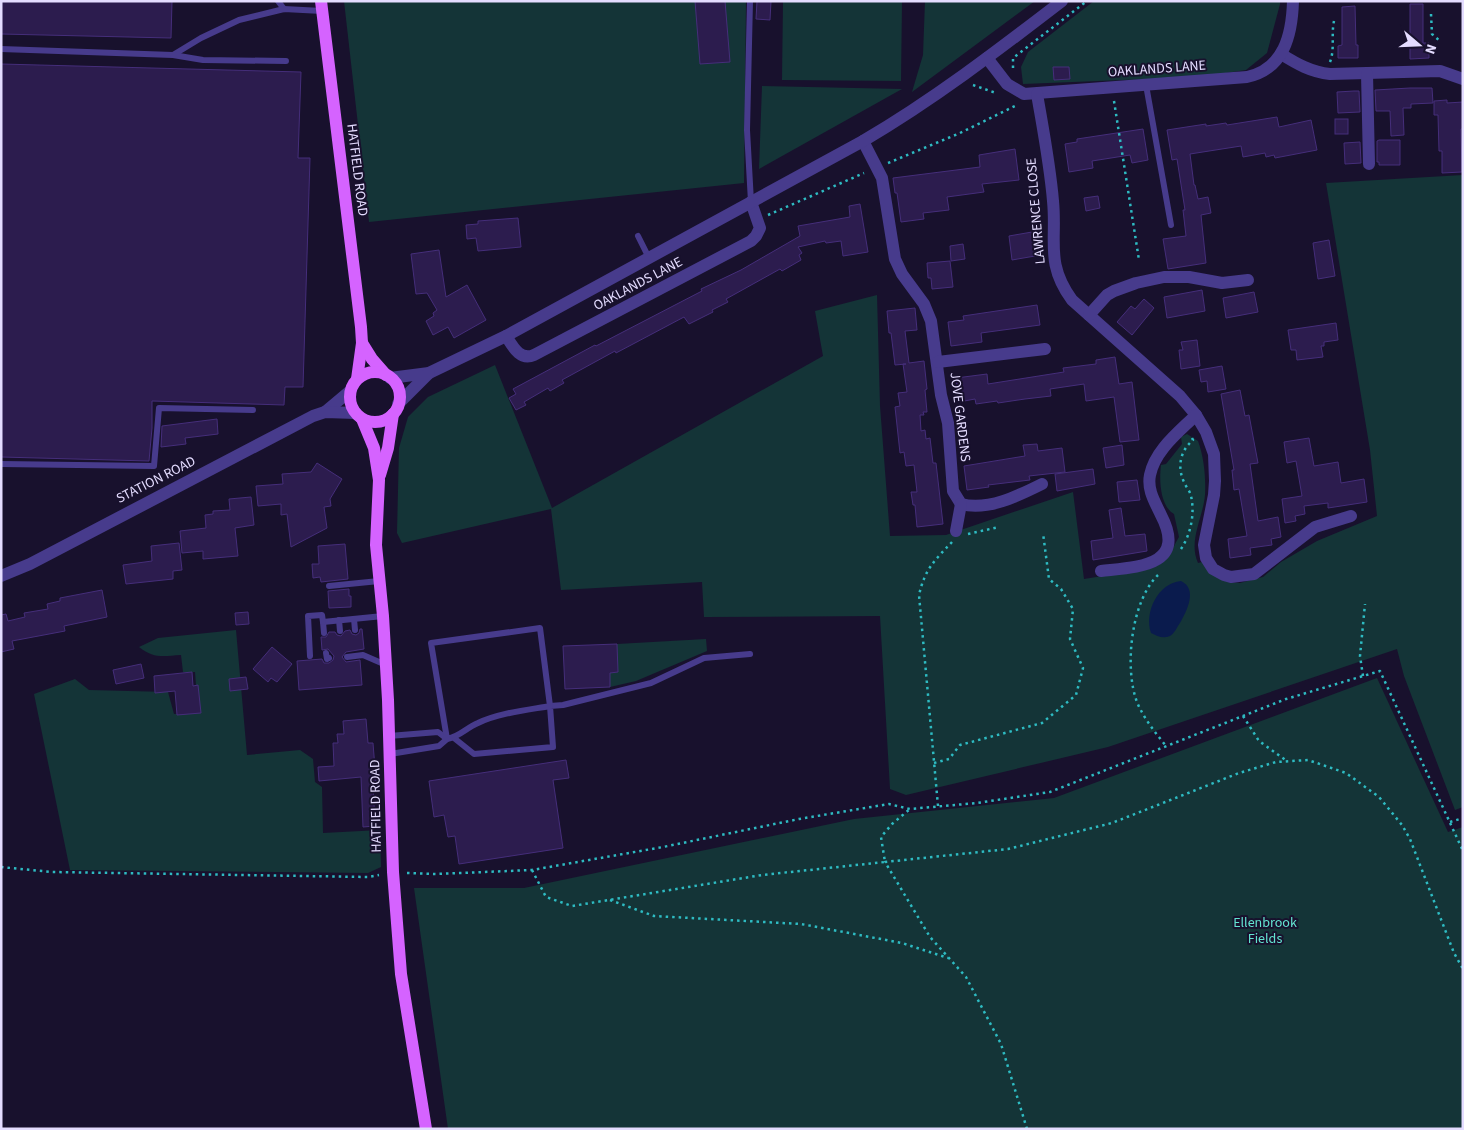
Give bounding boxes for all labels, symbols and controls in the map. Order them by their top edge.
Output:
north arrow [1394,20,1444,70]
text: N [1419,41,1441,57]
street label: OAKLANDS LANE [1107,56,1207,82]
street label: HATFIELD ROAD [341,123,373,217]
street label: LAWRENCE CLOSE [1021,157,1051,265]
street label: OAKLANDS LANE [590,252,686,316]
street label: JOVE GARDENS [945,371,975,463]
street label: STATION ROAD [113,451,199,509]
street label: HATFIELD ROAD [365,759,387,853]
park label: Ellenbrook Fields [1233,913,1297,949]

